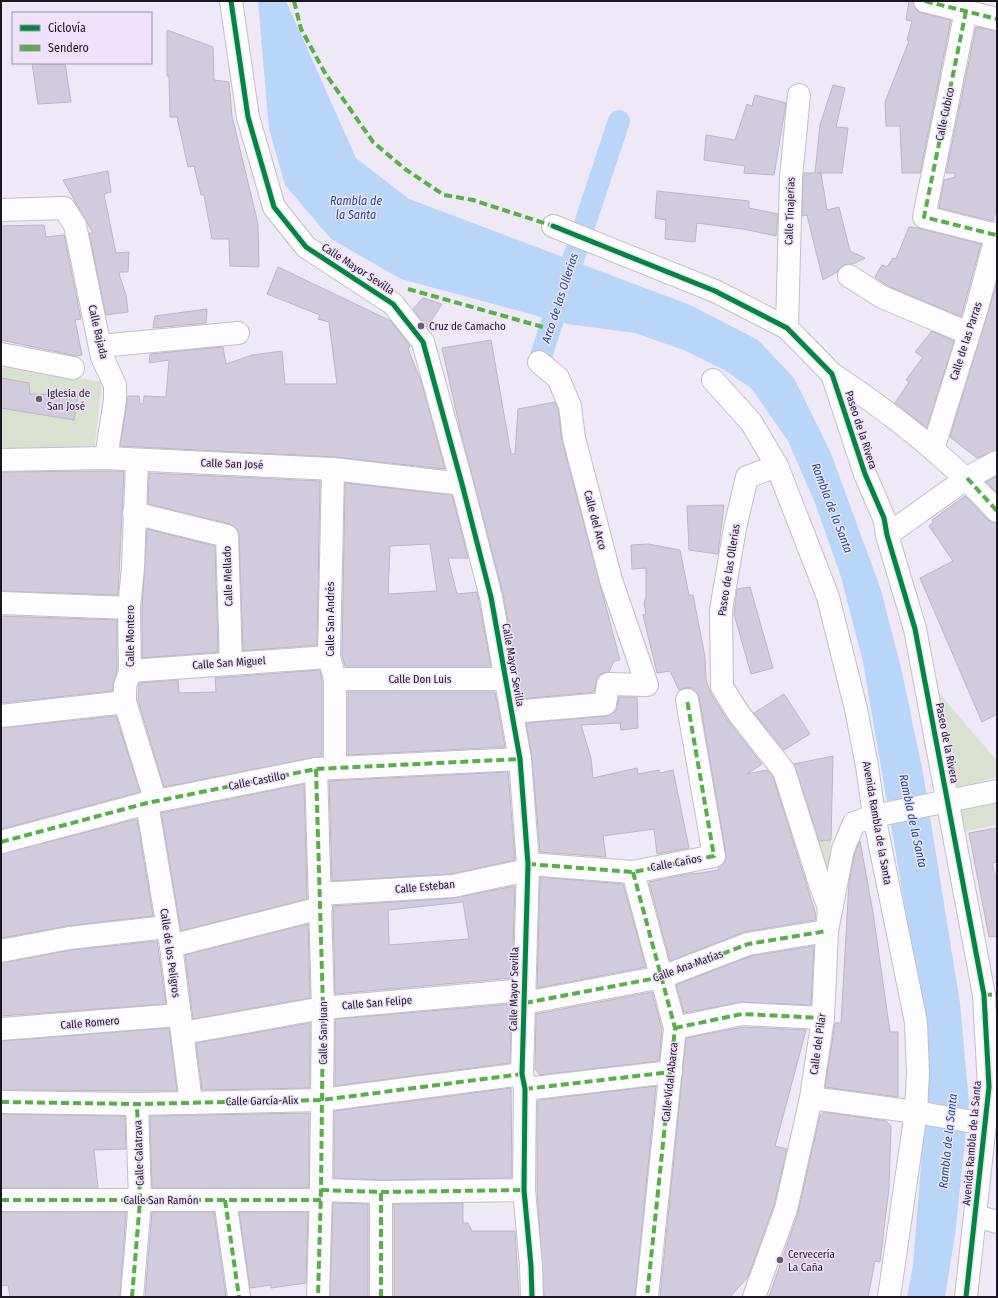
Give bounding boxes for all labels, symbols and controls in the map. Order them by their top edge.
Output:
legend [12,12,152,64]
text: Ciclovía [48,21,86,35]
text: Sendero [48,41,89,55]
street label: Calle Cubico [933,86,957,142]
street label: Calle Tinajerías [782,176,798,245]
water label: Rambla de la Santa [330,194,382,222]
street label: Calle Mayor Sevilla [319,241,397,297]
water label: Arco de las Ollerías [539,251,581,346]
street label: Calle de las Parras [947,300,985,382]
street label: Calle Bajada [85,304,111,360]
place label: Cruz de Camacho [429,320,506,333]
marker: Cruz de Camacho [416,321,426,331]
place label: Iglesia de San José [47,387,90,413]
street label: Paseo de la Rivera [842,389,880,471]
marker: Iglesia de San José [34,394,44,404]
street label: Calle San José [200,456,264,472]
water label: Rambla de la Santa [808,461,856,555]
street label: Calle del Arco [581,489,609,551]
street label: Paseo de las Ollerías [715,523,743,617]
street label: Calle Mellado [220,545,236,607]
street label: Calle San Andrés [324,581,337,656]
street label: Calle Montero [124,605,137,667]
street label: Calle Mayor Sevilla [499,622,527,708]
street label: Calle San Miguel [192,654,266,672]
street label: Calle Don Luis [388,673,452,686]
street label: Paseo de la Rivera [933,702,961,784]
street label: Avenida Rambla de la Santa [860,760,894,886]
street label: Calle Castillo [227,769,287,793]
water label: Rambla de la Santa [896,773,930,869]
street label: Calle Caños [649,852,703,874]
street label: Calle Esteban [394,878,456,896]
street label: Calle de los Peligros [157,907,183,999]
street label: Calle Mayor Sevilla [507,947,521,1031]
street label: Calle Ana Matías [651,947,725,985]
street label: Calle San Felipe [341,993,413,1013]
street label: Calle San Juan [317,1001,330,1065]
street label: Calle del Pilar [807,1012,829,1076]
street label: Calle Romero [60,1014,120,1032]
street label: Calle Vidal Abarca [659,1042,681,1122]
street label: Avenida Rambla de la Santa [960,1080,984,1206]
water label: Rambla de la Santa [936,1093,960,1189]
street label: Calle García-Alix [226,1094,299,1108]
street label: Calle Calatrava [131,1120,147,1186]
street label: Calle San Ramón [123,1194,199,1207]
place label: Cervecería La Caña [788,1248,835,1274]
marker: Cervecería La Caña [775,1255,785,1265]

